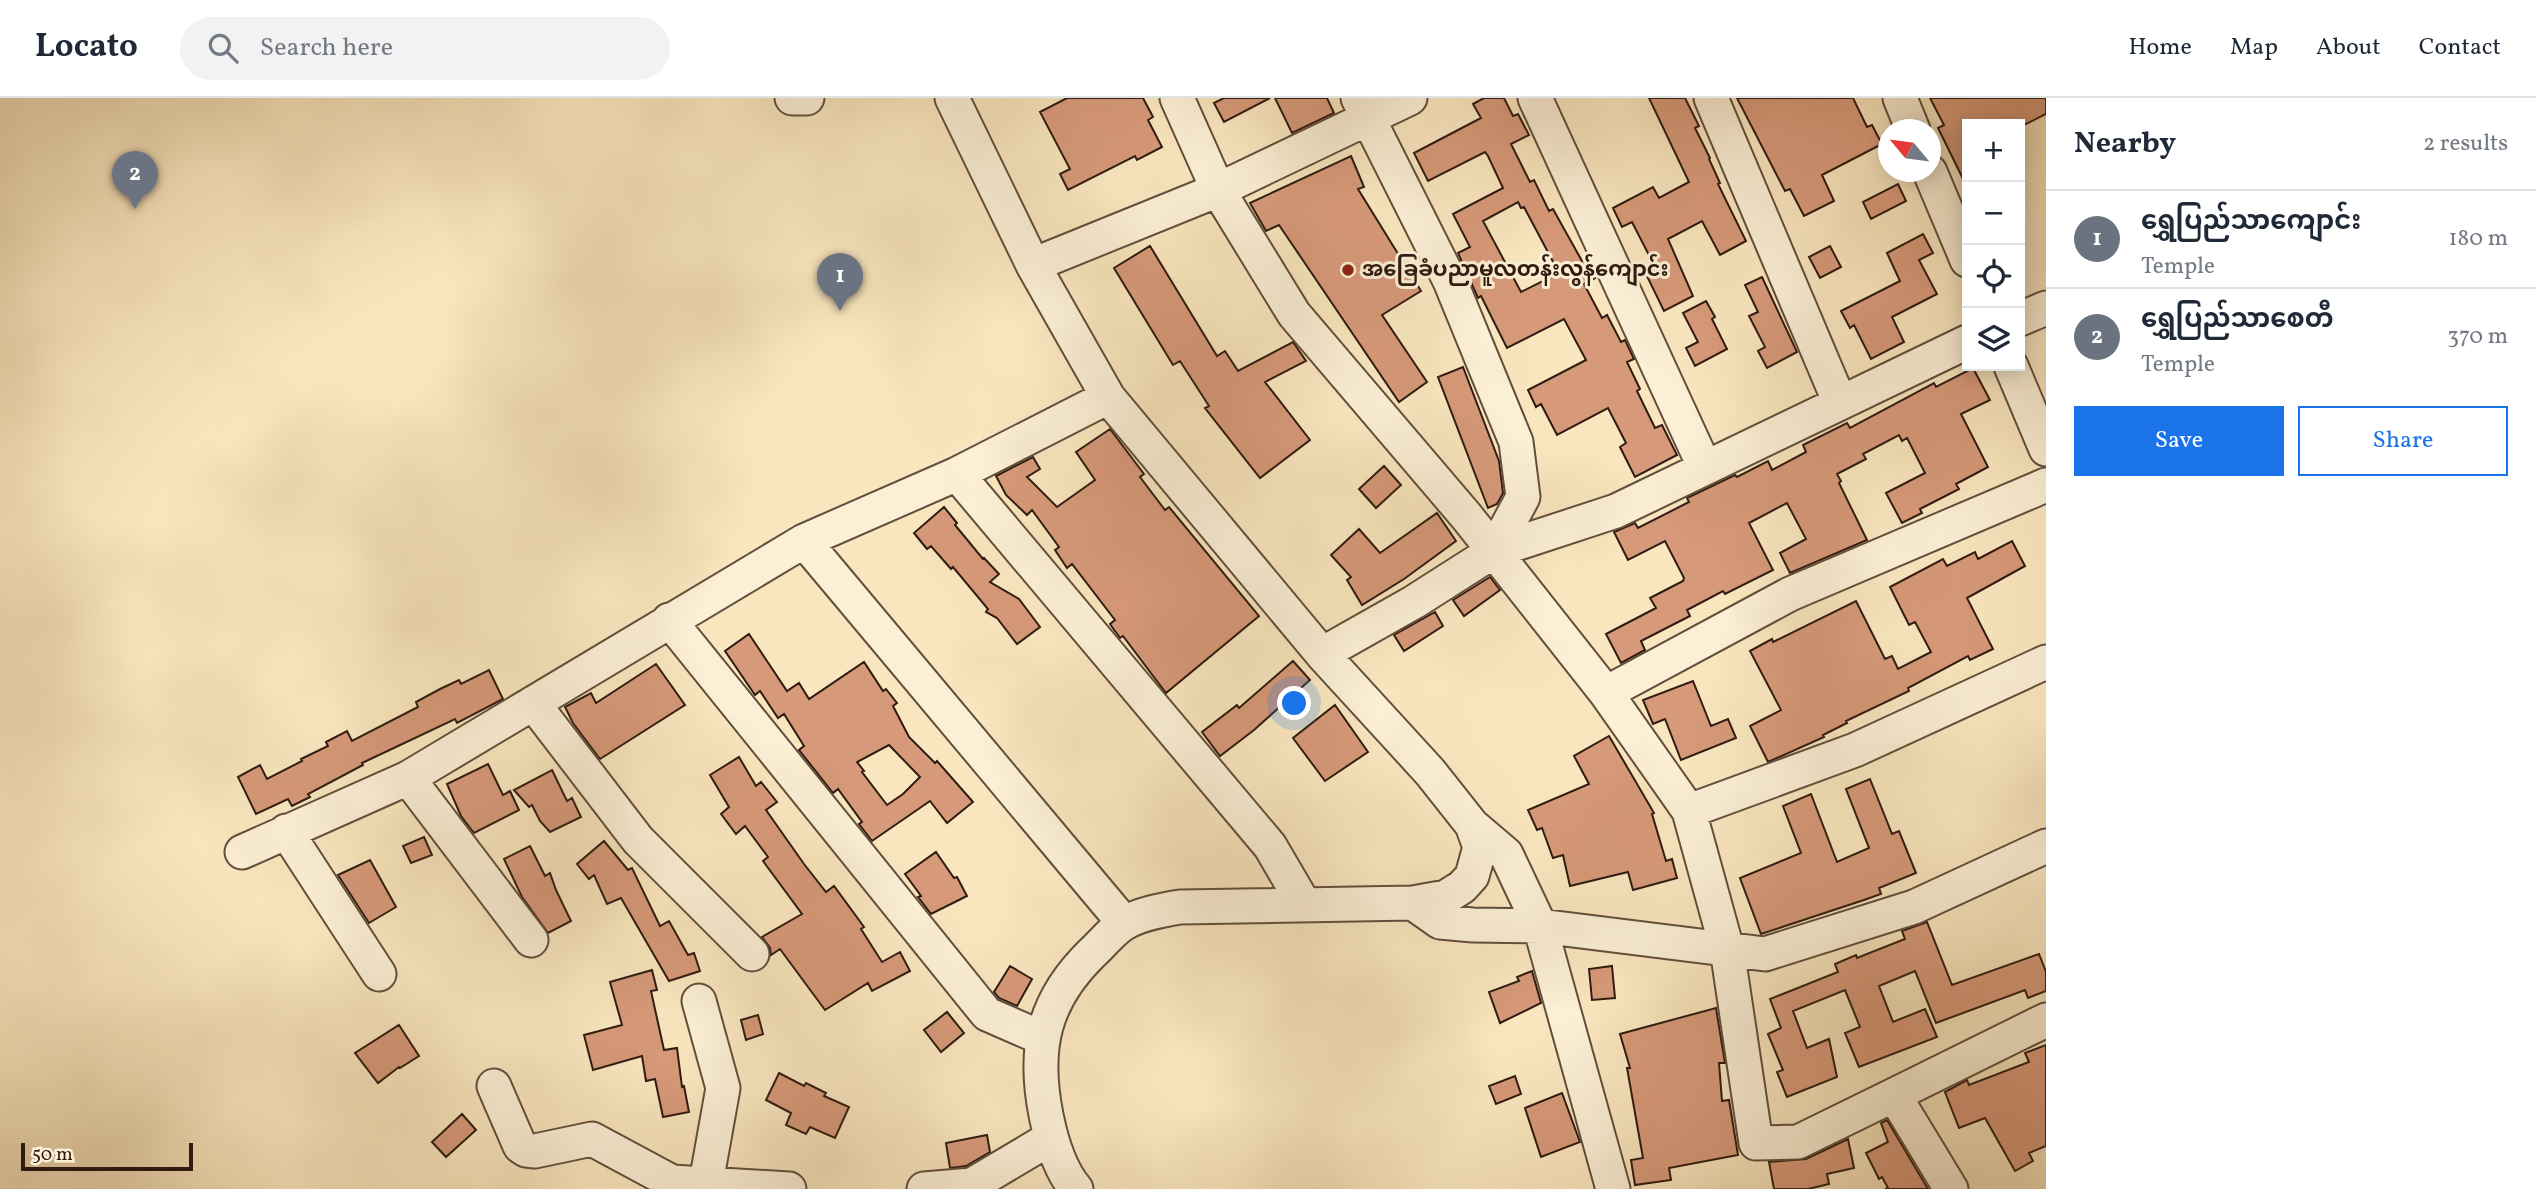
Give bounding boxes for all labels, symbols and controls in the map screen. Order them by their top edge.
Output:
search box [180,17,670,80]
text: Locato [35,25,138,71]
icon: search [204,29,242,67]
text: Search here [260,30,393,66]
text: Home [2128,31,2192,65]
text: Map [2230,31,2278,65]
text: About [2316,31,2381,65]
text: Contact [2419,31,2501,65]
north arrow [1878,119,1941,182]
map controls [1962,119,2025,371]
button: + [1962,119,2025,182]
text: Nearby [2074,123,2176,165]
text: 2 results [2423,128,2508,160]
pin: 2 [112,151,158,209]
button: − [1962,182,2025,245]
text: ရွှေပြည်သာကျောင်း [2141,204,2361,240]
text: 1 [2092,223,2102,255]
text: 180 m [2449,223,2508,255]
button: locate [1962,245,2025,308]
text: Temple [2141,251,2215,283]
pin: 1 [817,253,863,311]
place label: အခြေခံပညာမူလတန်းလွန်ကျောင်း [1362,253,1669,287]
marker: အခြေခံပညာမူလတန်းလွန်ကျောင်း [1340,262,1356,278]
text: ရွှေပြည်သာစေတီ [2141,302,2334,338]
button: layers [1962,308,2025,371]
text: 2 [2091,321,2103,353]
text: 370 m [2447,321,2508,353]
text: Temple [2141,349,2215,381]
button: Save [2074,406,2284,476]
button: Share [2298,406,2508,476]
your location [1277,686,1311,720]
scale bar [21,1140,192,1172]
text: 50 m [32,1142,73,1168]

